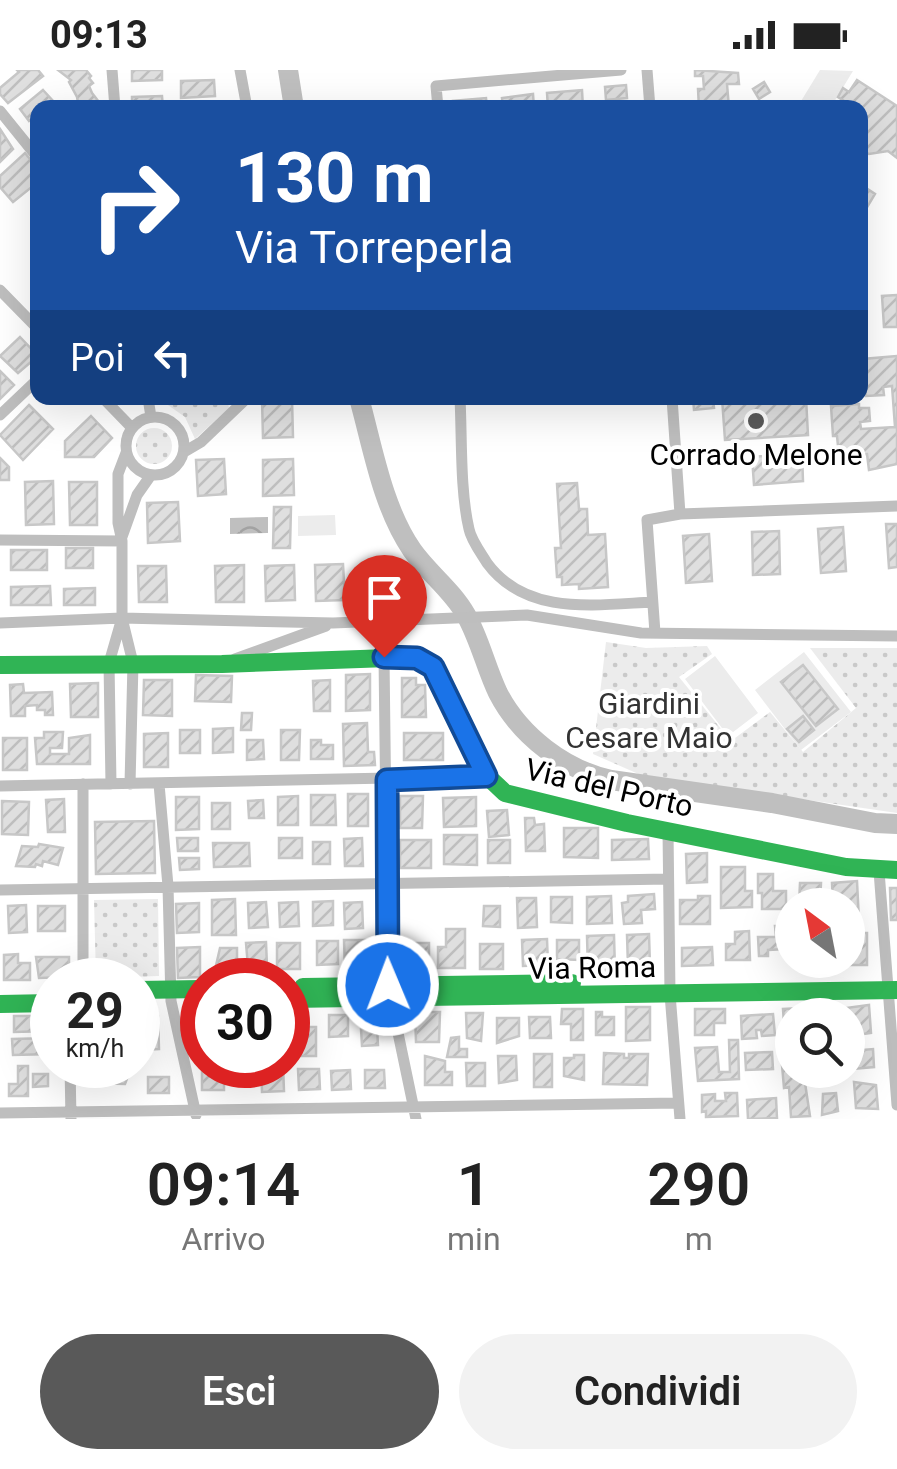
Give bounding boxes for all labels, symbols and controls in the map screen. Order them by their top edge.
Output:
text: 09:13 [50,13,148,57]
text: 130 m [235,137,434,219]
icon: right [70,140,200,270]
text: Via Torreperla [235,221,513,274]
icon: left [145,330,200,385]
text: Poi [70,336,125,380]
marker: Corrado Melone [745,410,767,432]
place label: Corrado Melone [649,437,863,472]
pin [342,555,427,658]
icon: arrive [357,570,412,625]
park label: Giardini Cesare Maio [565,686,733,755]
street label: Via del Porto [522,751,696,824]
north arrow [775,888,865,978]
map controls [775,888,865,1088]
position arrow [336,933,440,1037]
street label: Via Roma [528,949,656,986]
speed limit sign: 30 [180,958,310,1088]
text: 29 [66,982,124,1040]
button: search [775,998,865,1088]
text: km/h [66,1034,124,1063]
text: 09:14 [147,1149,300,1220]
text: 1 [457,1149,491,1220]
text: 290 [647,1149,750,1220]
text: Arrivo [182,1220,265,1258]
text: min [447,1220,501,1258]
text: m [685,1220,713,1258]
button: Esci [40,1334,439,1449]
button: Condividi [459,1334,857,1449]

